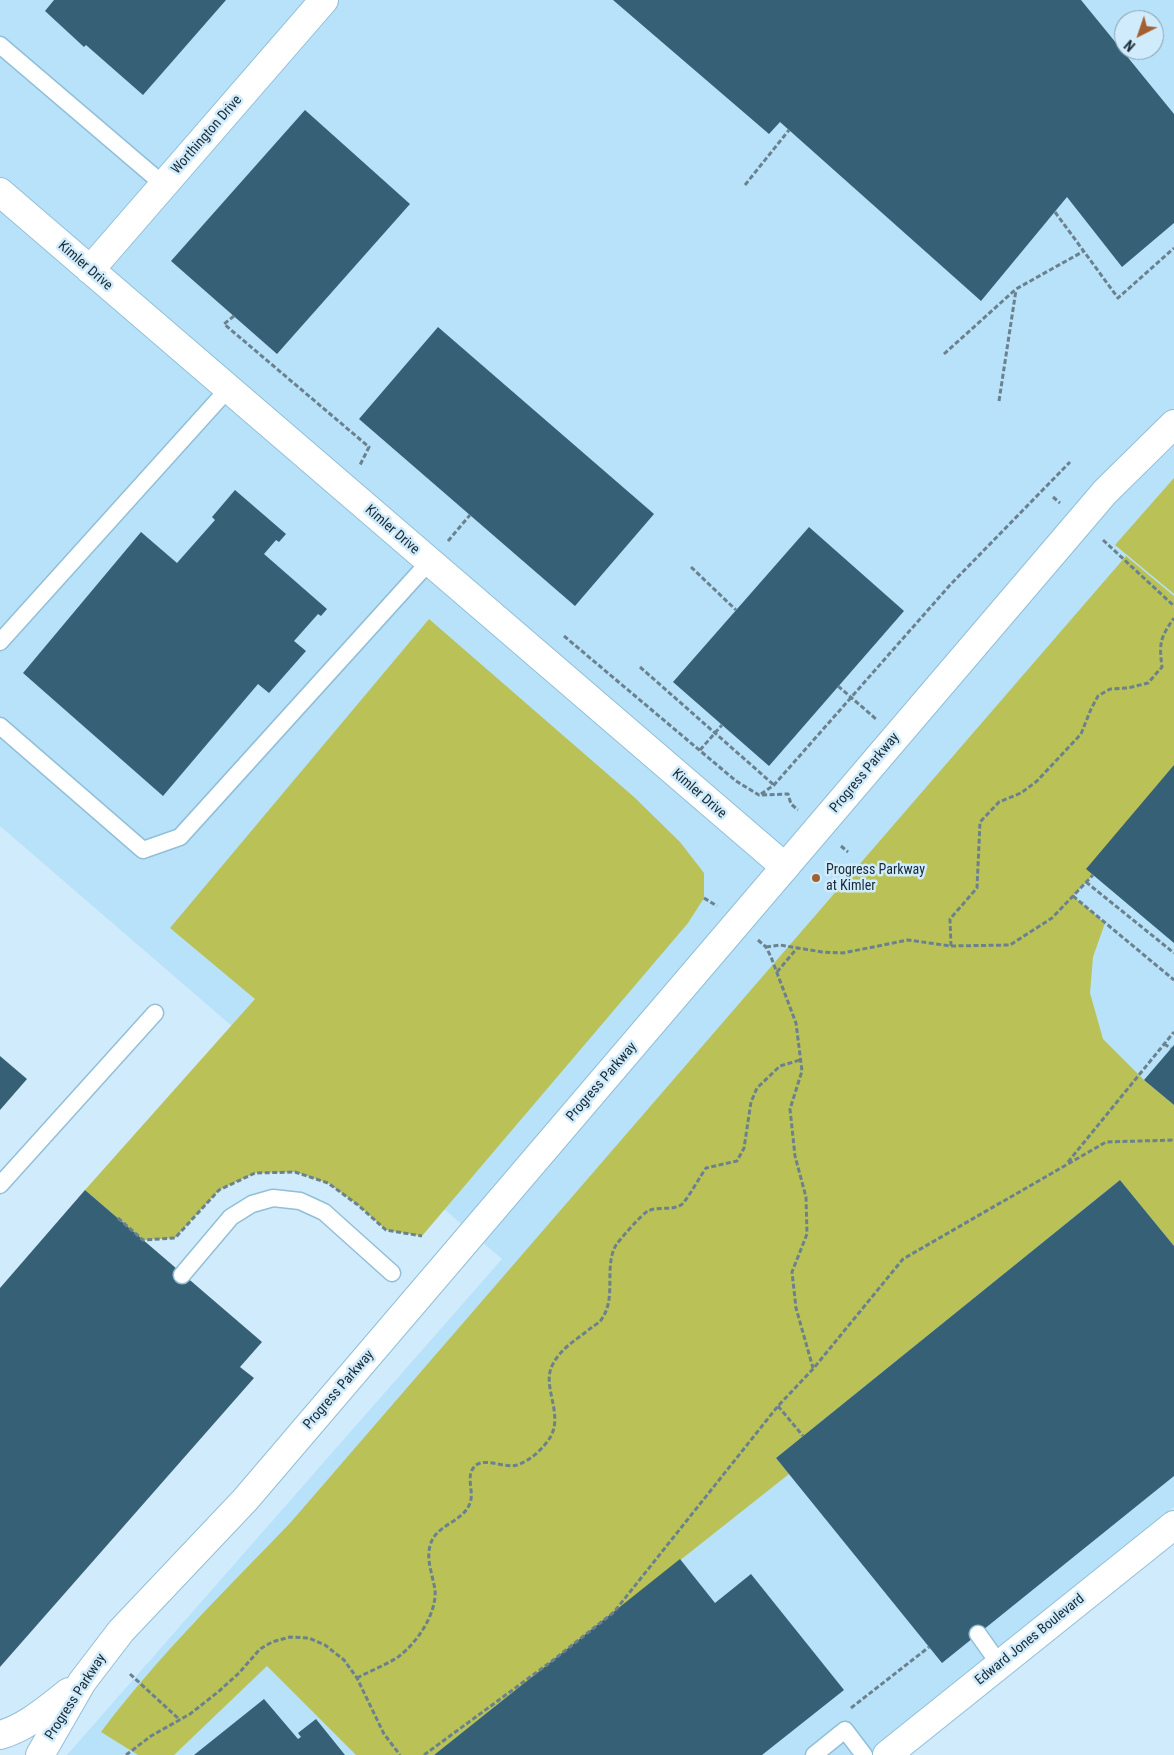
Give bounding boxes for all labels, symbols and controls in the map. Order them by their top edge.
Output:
north arrow [1114,10,1164,60]
text: N [1121,37,1138,54]
street label: Worthington Drive [168,92,246,178]
street label: Kimler Drive [54,238,116,294]
street label: Kimler Drive [361,502,423,558]
street label: Progress Parkway [827,730,903,816]
street label: Kimler Drive [668,766,730,822]
place label: Progress Parkway at Kimler [826,862,925,894]
marker: Progress Parkway at Kimler [810,872,822,884]
street label: Progress Parkway [563,1039,641,1125]
street label: Progress Parkway [300,1347,378,1433]
street label: Edward Jones Boulevard [972,1591,1088,1689]
street label: Progress Parkway [42,1651,110,1743]

